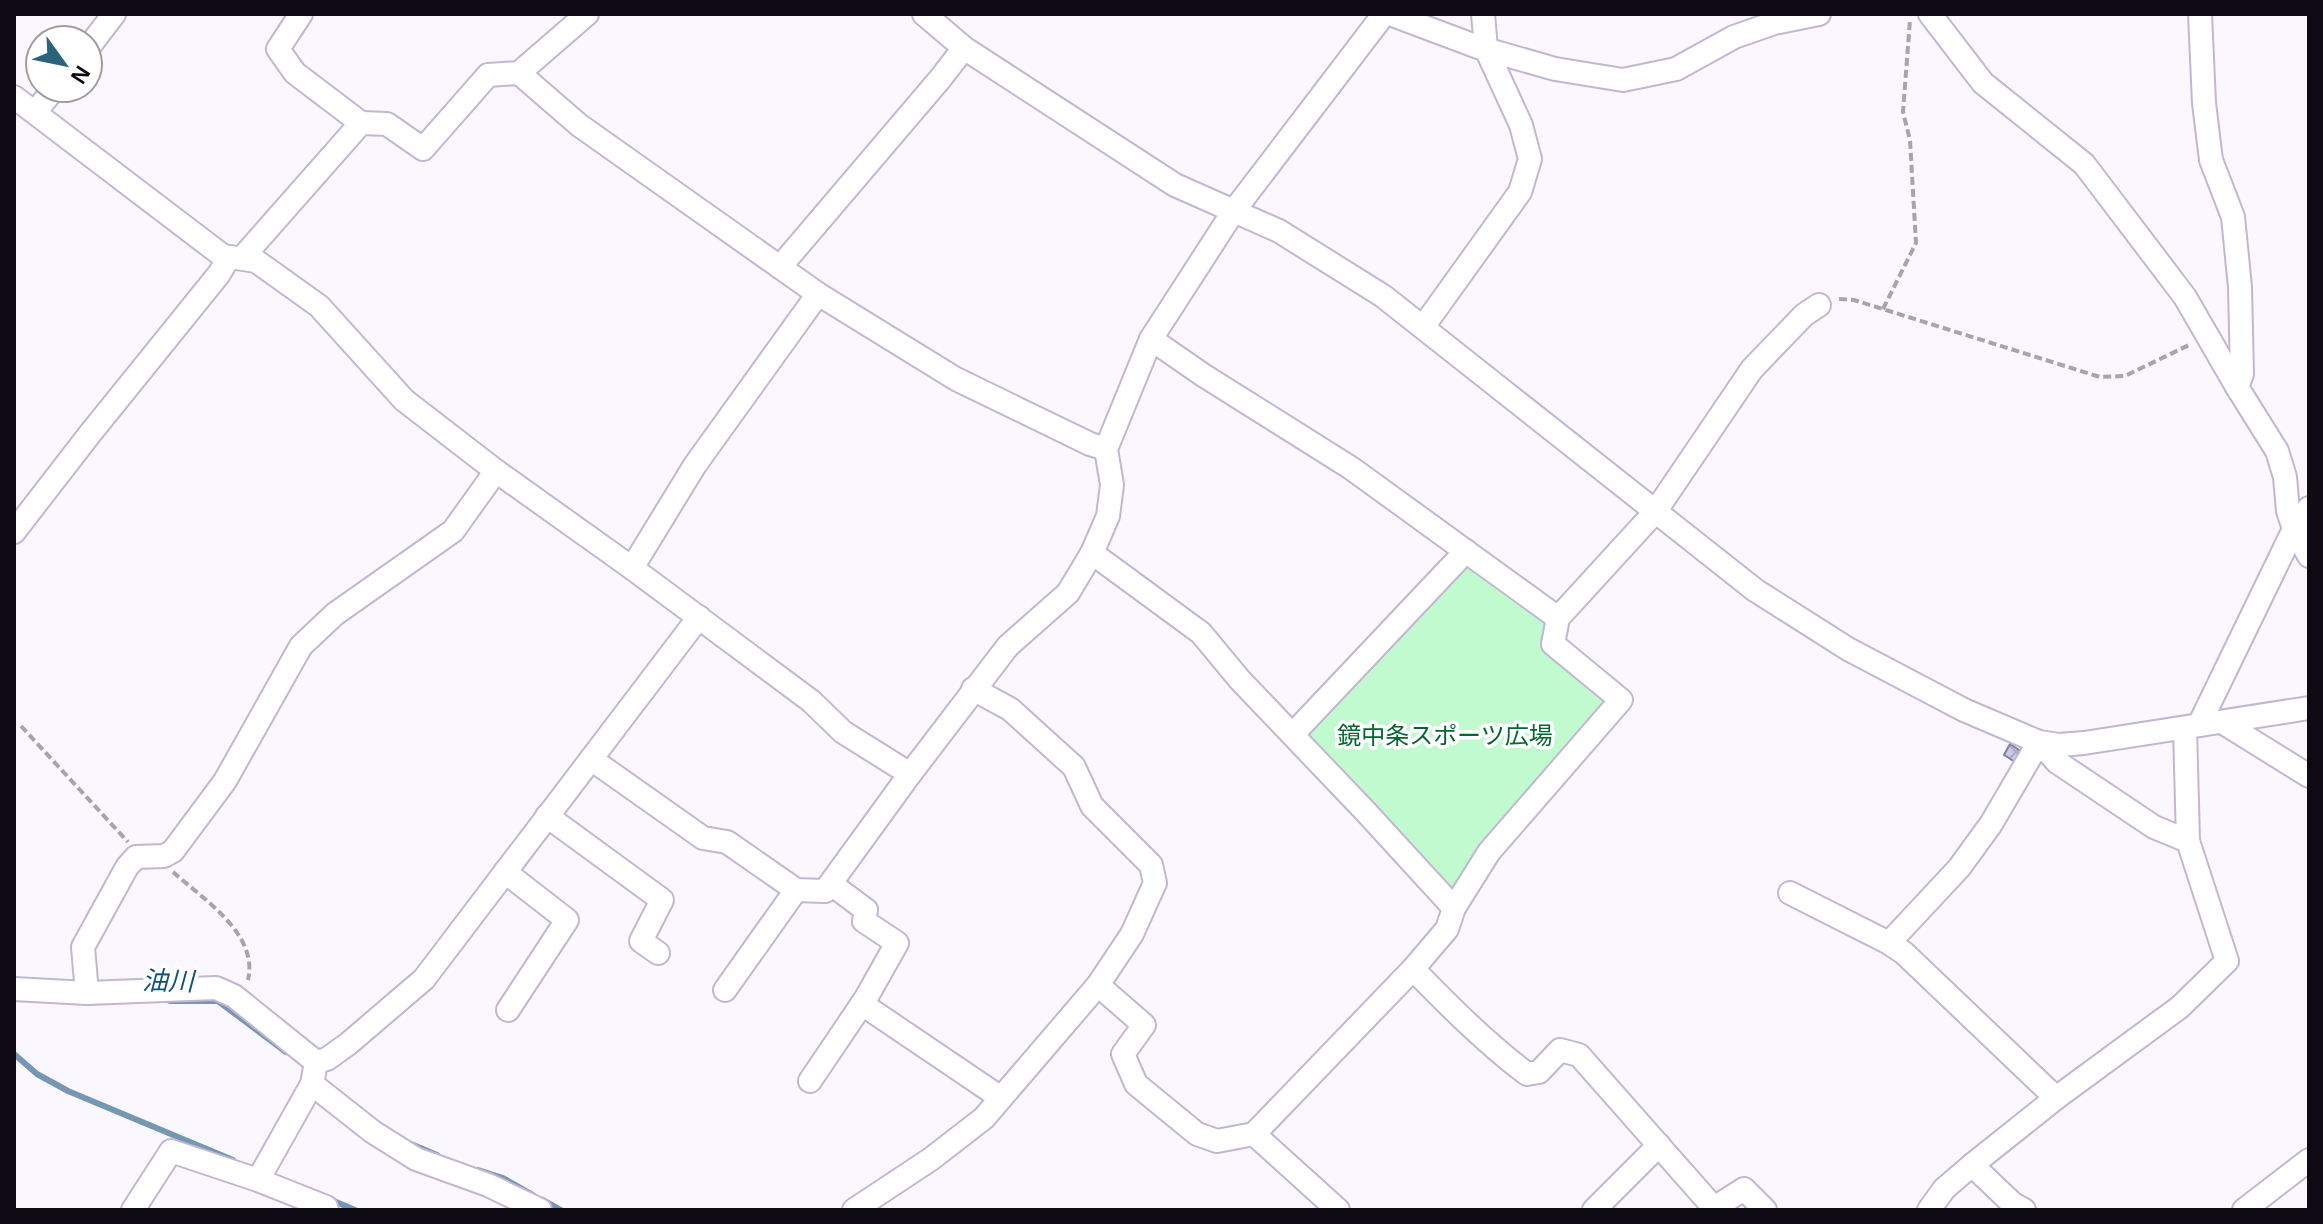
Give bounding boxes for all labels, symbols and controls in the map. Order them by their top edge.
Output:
north arrow [24,24,104,104]
text: N [66,61,95,88]
park label: 鏡中条スポーツ広場 [1337,722,1553,749]
water label: 油川 [142,966,197,997]

